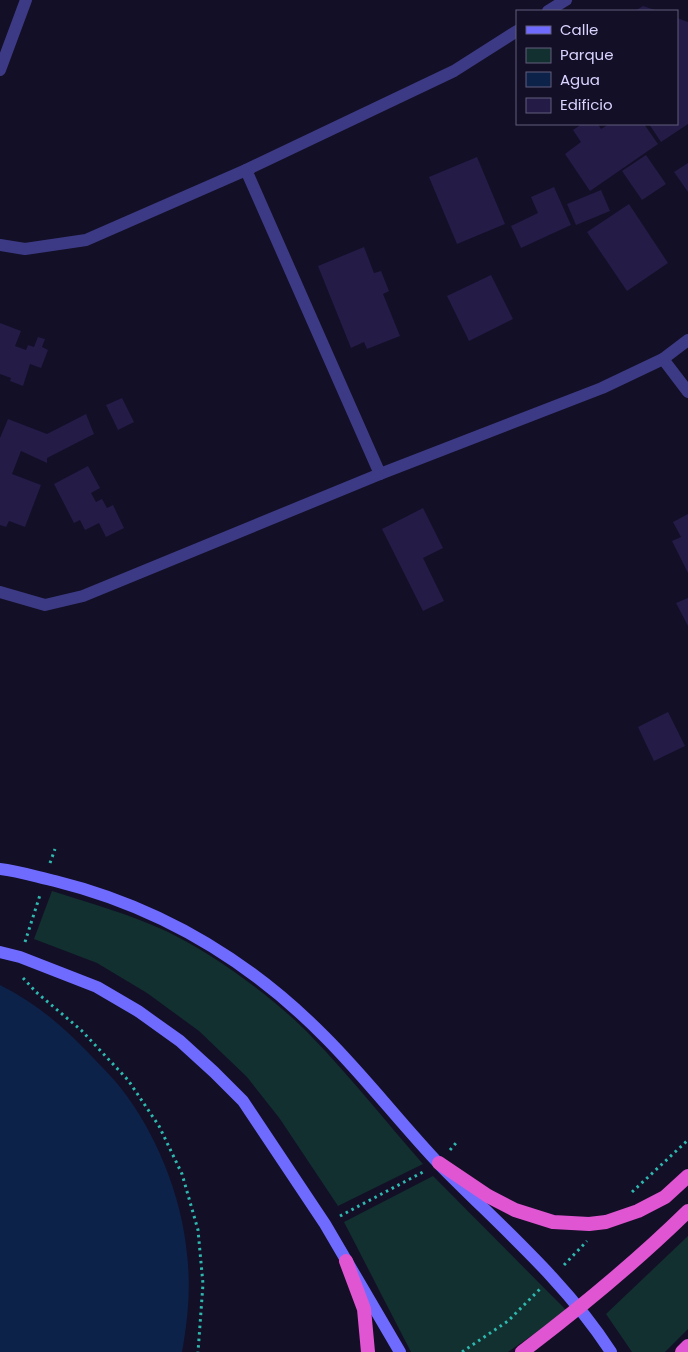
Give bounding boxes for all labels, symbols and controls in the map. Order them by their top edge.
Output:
legend [516,10,678,125]
text: Calle [560,19,598,40]
text: Parque [560,44,613,65]
text: Agua [560,69,600,90]
text: Edificio [560,94,613,115]

